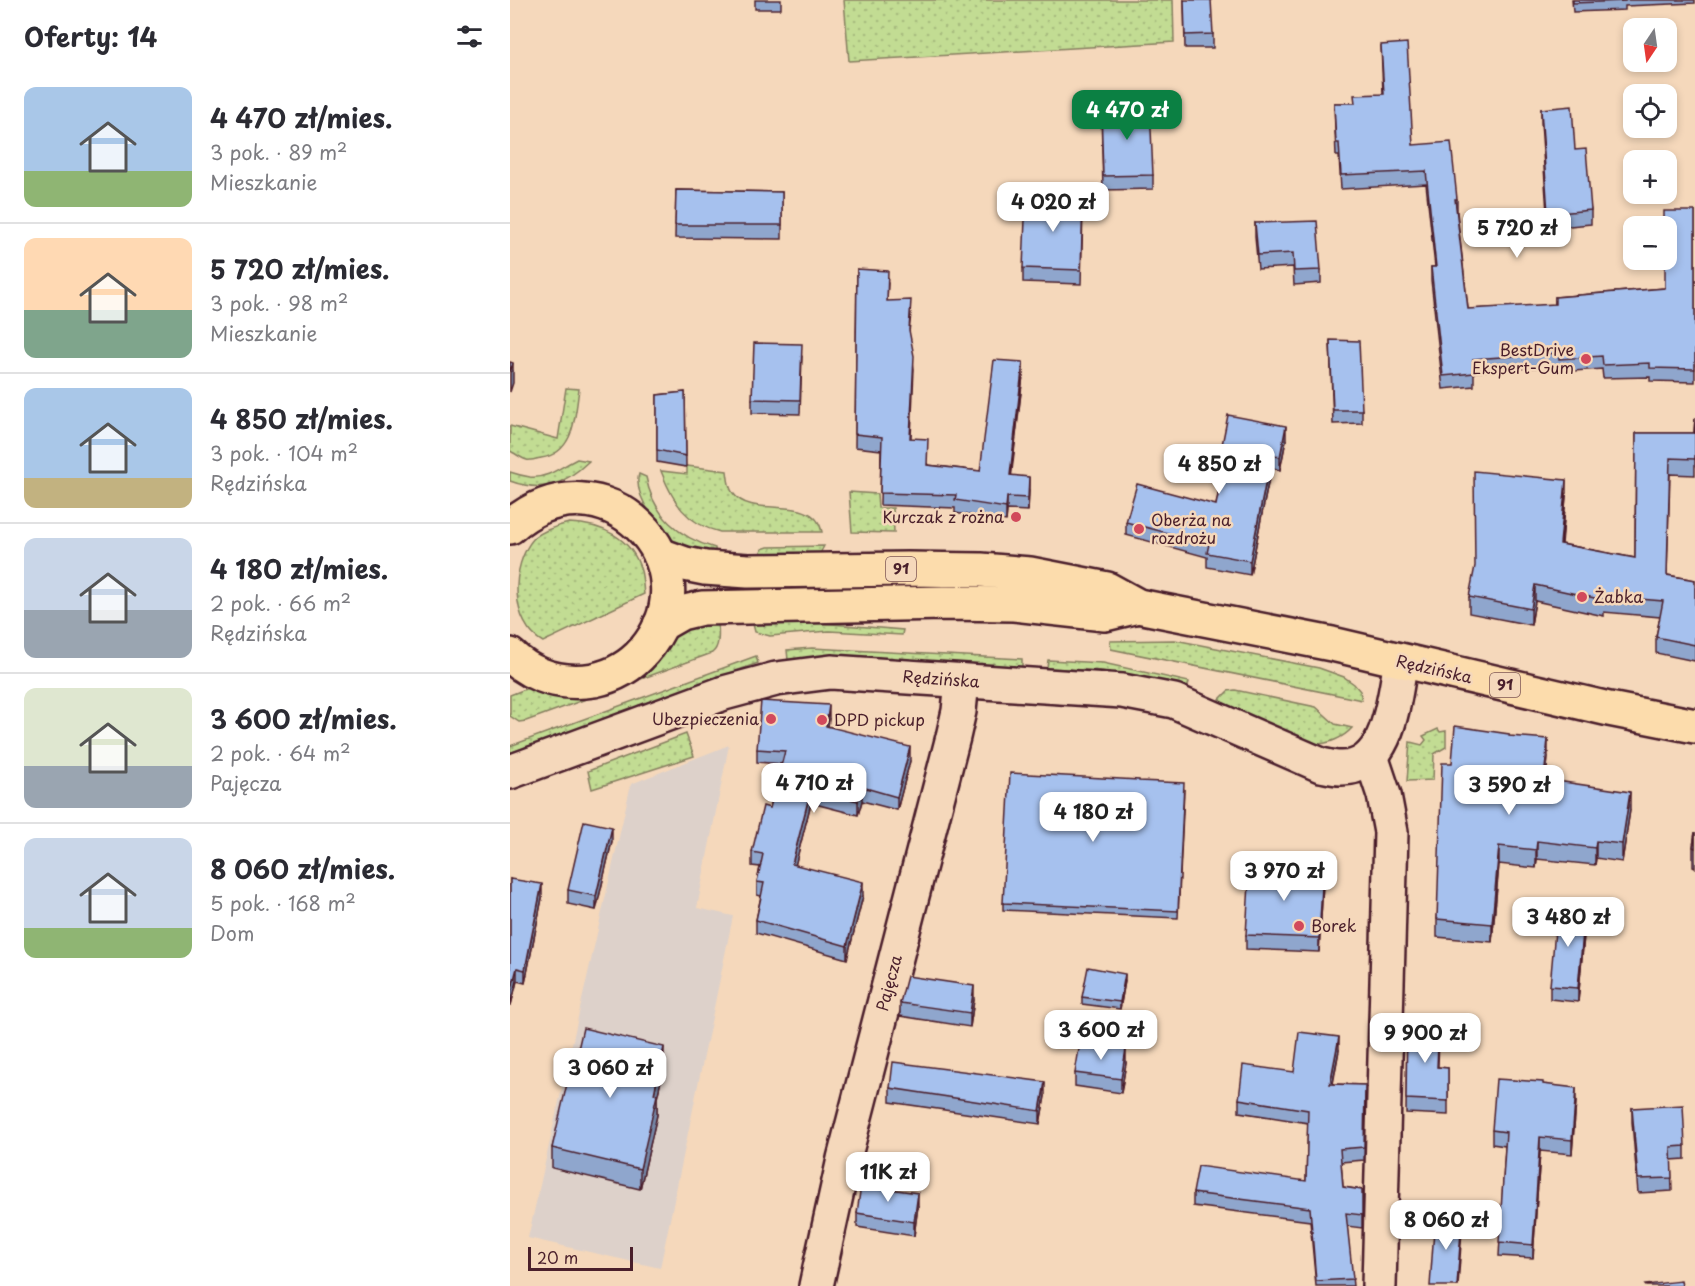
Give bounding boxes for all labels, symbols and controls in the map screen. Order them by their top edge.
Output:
text: Oferty: 14 [24,17,157,56]
north arrow [1623,18,1677,72]
map controls [1623,18,1677,270]
icon: filters [453,20,486,53]
button: locate [1623,84,1677,138]
pin: 4 470 zł [1065,90,1189,141]
text: 4 470 zł [1086,94,1168,124]
text: 4 470 zł/mies. [210,98,392,137]
icon: home [72,111,144,183]
text: 3 pok. · 89 m² [210,137,347,167]
button: + [1623,150,1677,204]
text: Mieszkanie [210,167,318,197]
pin: 4 020 zł [991,182,1115,233]
text: 4 020 zł [1011,186,1095,216]
pin: 5 720 zł [1455,208,1579,259]
text: 5 720 zł [1477,212,1557,242]
button: − [1623,216,1677,270]
text: 5 720 zł/mies. [210,249,390,288]
icon: home [72,262,144,334]
text: 3 pok. · 98 m² [210,288,348,318]
text: Mieszkanie [210,318,318,348]
place label: BestDrive Ekspert-Gum [1472,337,1574,379]
marker: BestDrive Ekspert-Gum [1579,352,1593,366]
text: 4 850 zł/mies. [210,399,393,438]
icon: home [72,412,144,484]
text: 3 pok. · 104 m² [210,438,358,468]
pin: 4 850 zł [1157,444,1281,495]
text: 4 850 zł [1178,448,1260,478]
text: Rędzińska [210,468,307,498]
place label: Kurczak z rożna [882,504,1004,528]
place label: Oberża na rozdrożu [1151,507,1231,549]
marker: Kurczak z rożna [1009,510,1023,524]
marker: Oberża na rozdrożu [1132,522,1146,536]
text: 4 180 zł/mies. [210,549,388,588]
road number: 91 [886,557,916,581]
icon: home [72,562,144,634]
place label: Żabka [1594,584,1643,608]
text: 2 pok. · 66 m² [210,588,351,618]
marker: Żabka [1575,590,1589,604]
text: Rędzińska [210,618,307,648]
street label: Rędzińska [1394,648,1475,688]
street label: Rędzińska [902,663,981,693]
road number: 91 [1490,673,1520,697]
text: 3 600 zł/mies. [210,699,397,738]
place label: Ubezpieczenia [652,706,759,730]
place label: DPD pickup [834,707,925,731]
icon: home [72,712,144,784]
marker: Ubezpieczenia [764,712,778,726]
marker: DPD pickup [815,713,829,727]
text: 2 pok. · 64 m² [210,738,351,768]
pin: 4 710 zł [752,763,876,814]
pin: 3 590 zł [1447,765,1571,816]
text: 4 710 zł [775,767,853,797]
text: Pajęcza [210,768,281,798]
text: 3 590 zł [1468,769,1550,799]
pin: 4 180 zł [1031,792,1155,843]
text: 4 180 zł [1054,796,1132,826]
text: 8 060 zł/mies. [210,849,395,888]
pin: 3 970 zł [1222,851,1346,902]
text: 3 970 zł [1244,855,1324,885]
icon: home [72,862,144,934]
text: 5 pok. · 168 m² [210,888,356,918]
pin: 3 480 zł [1506,897,1630,948]
text: 3 480 zł [1526,901,1610,931]
place label: Borek [1311,913,1357,937]
text: Dom [210,918,254,948]
marker: Borek [1292,919,1306,933]
street label: Pajęcza [869,952,907,1013]
pin: 3 600 zł [1039,1010,1163,1061]
pin: 9 900 zł [1363,1013,1487,1064]
text: 3 600 zł [1058,1014,1144,1044]
text: 9 900 zł [1384,1017,1466,1047]
pin: 3 060 zł [548,1048,672,1099]
text: 3 060 zł [567,1052,653,1082]
pin: 11K zł [839,1152,937,1203]
text: 11K zł [860,1156,916,1186]
pin: 8 060 zł [1384,1200,1508,1251]
text: 8 060 zł [1404,1204,1488,1234]
scale bar [528,1244,633,1272]
text: 20 m [537,1245,578,1269]

